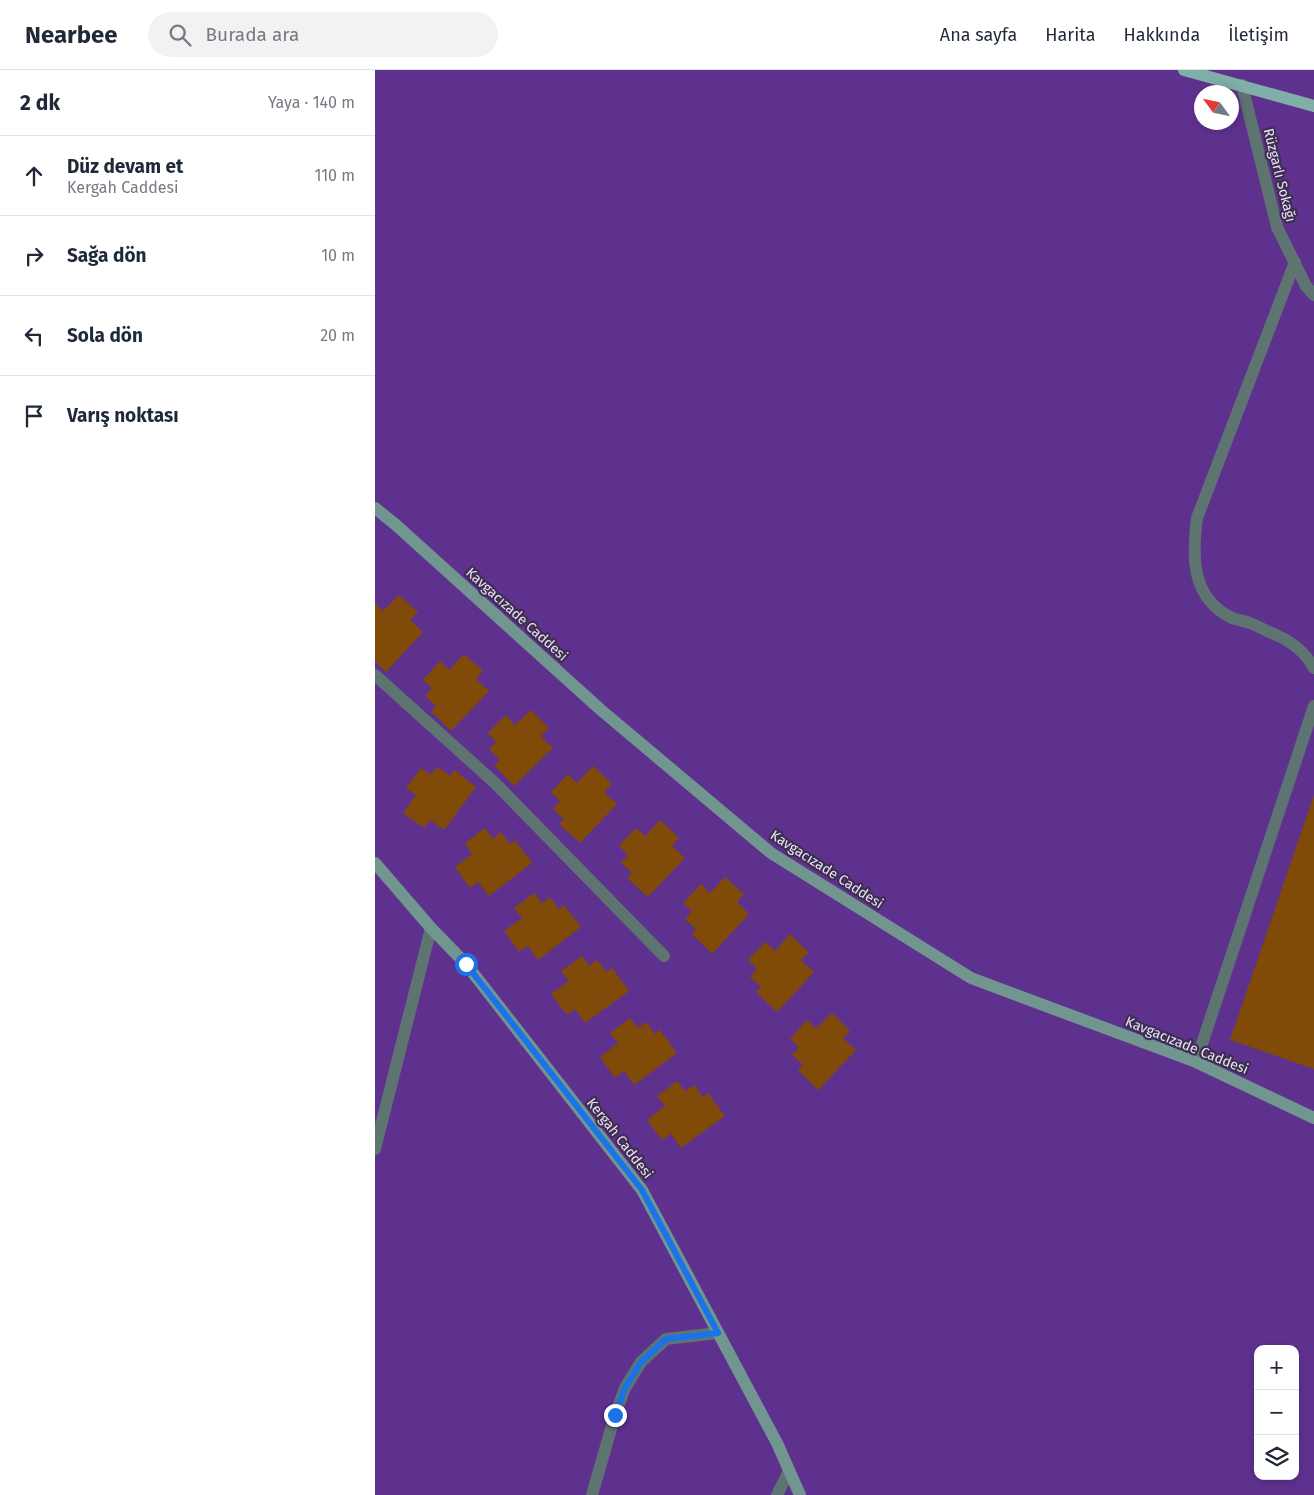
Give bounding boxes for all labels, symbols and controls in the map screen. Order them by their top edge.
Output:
search box [148,12,498,57]
text: Nearbee [25,21,118,49]
icon: search [166,21,194,49]
text: Burada ara [206,23,299,46]
text: Ana sayfa [940,24,1017,46]
text: Harita [1045,24,1096,46]
text: Hakkında [1124,24,1200,46]
text: İletişim [1228,24,1289,46]
north arrow [1194,85,1239,130]
text: 2 dk [20,90,60,116]
text: Yaya · 140 m [268,93,355,112]
street label: Rüzgarlı Sokağı [1260,127,1299,224]
text: Düz devam et [67,155,183,178]
icon: ahead [20,162,48,190]
text: 110 m [314,166,355,185]
text: Kergah Caddesi [67,178,179,197]
icon: right [20,242,48,270]
text: Sağa dön [67,244,147,267]
text: 10 m [321,246,355,265]
icon: left [20,322,48,350]
text: Sola dön [67,324,143,347]
text: 20 m [320,326,355,345]
icon: arrive [20,402,48,430]
text: Varış noktası [67,404,179,427]
street label: Kavgacızade Caddesi [462,564,571,665]
street label: Kavgacızade Caddesi [767,827,886,912]
route start [455,953,478,976]
street label: Kavgacızade Caddesi [1123,1013,1251,1078]
street label: Kergah Caddesi [583,1095,656,1182]
map controls [1254,1345,1299,1480]
button: + [1254,1345,1299,1390]
button: − [1254,1390,1299,1435]
route end [604,1404,627,1427]
button: layers [1254,1435,1299,1480]

